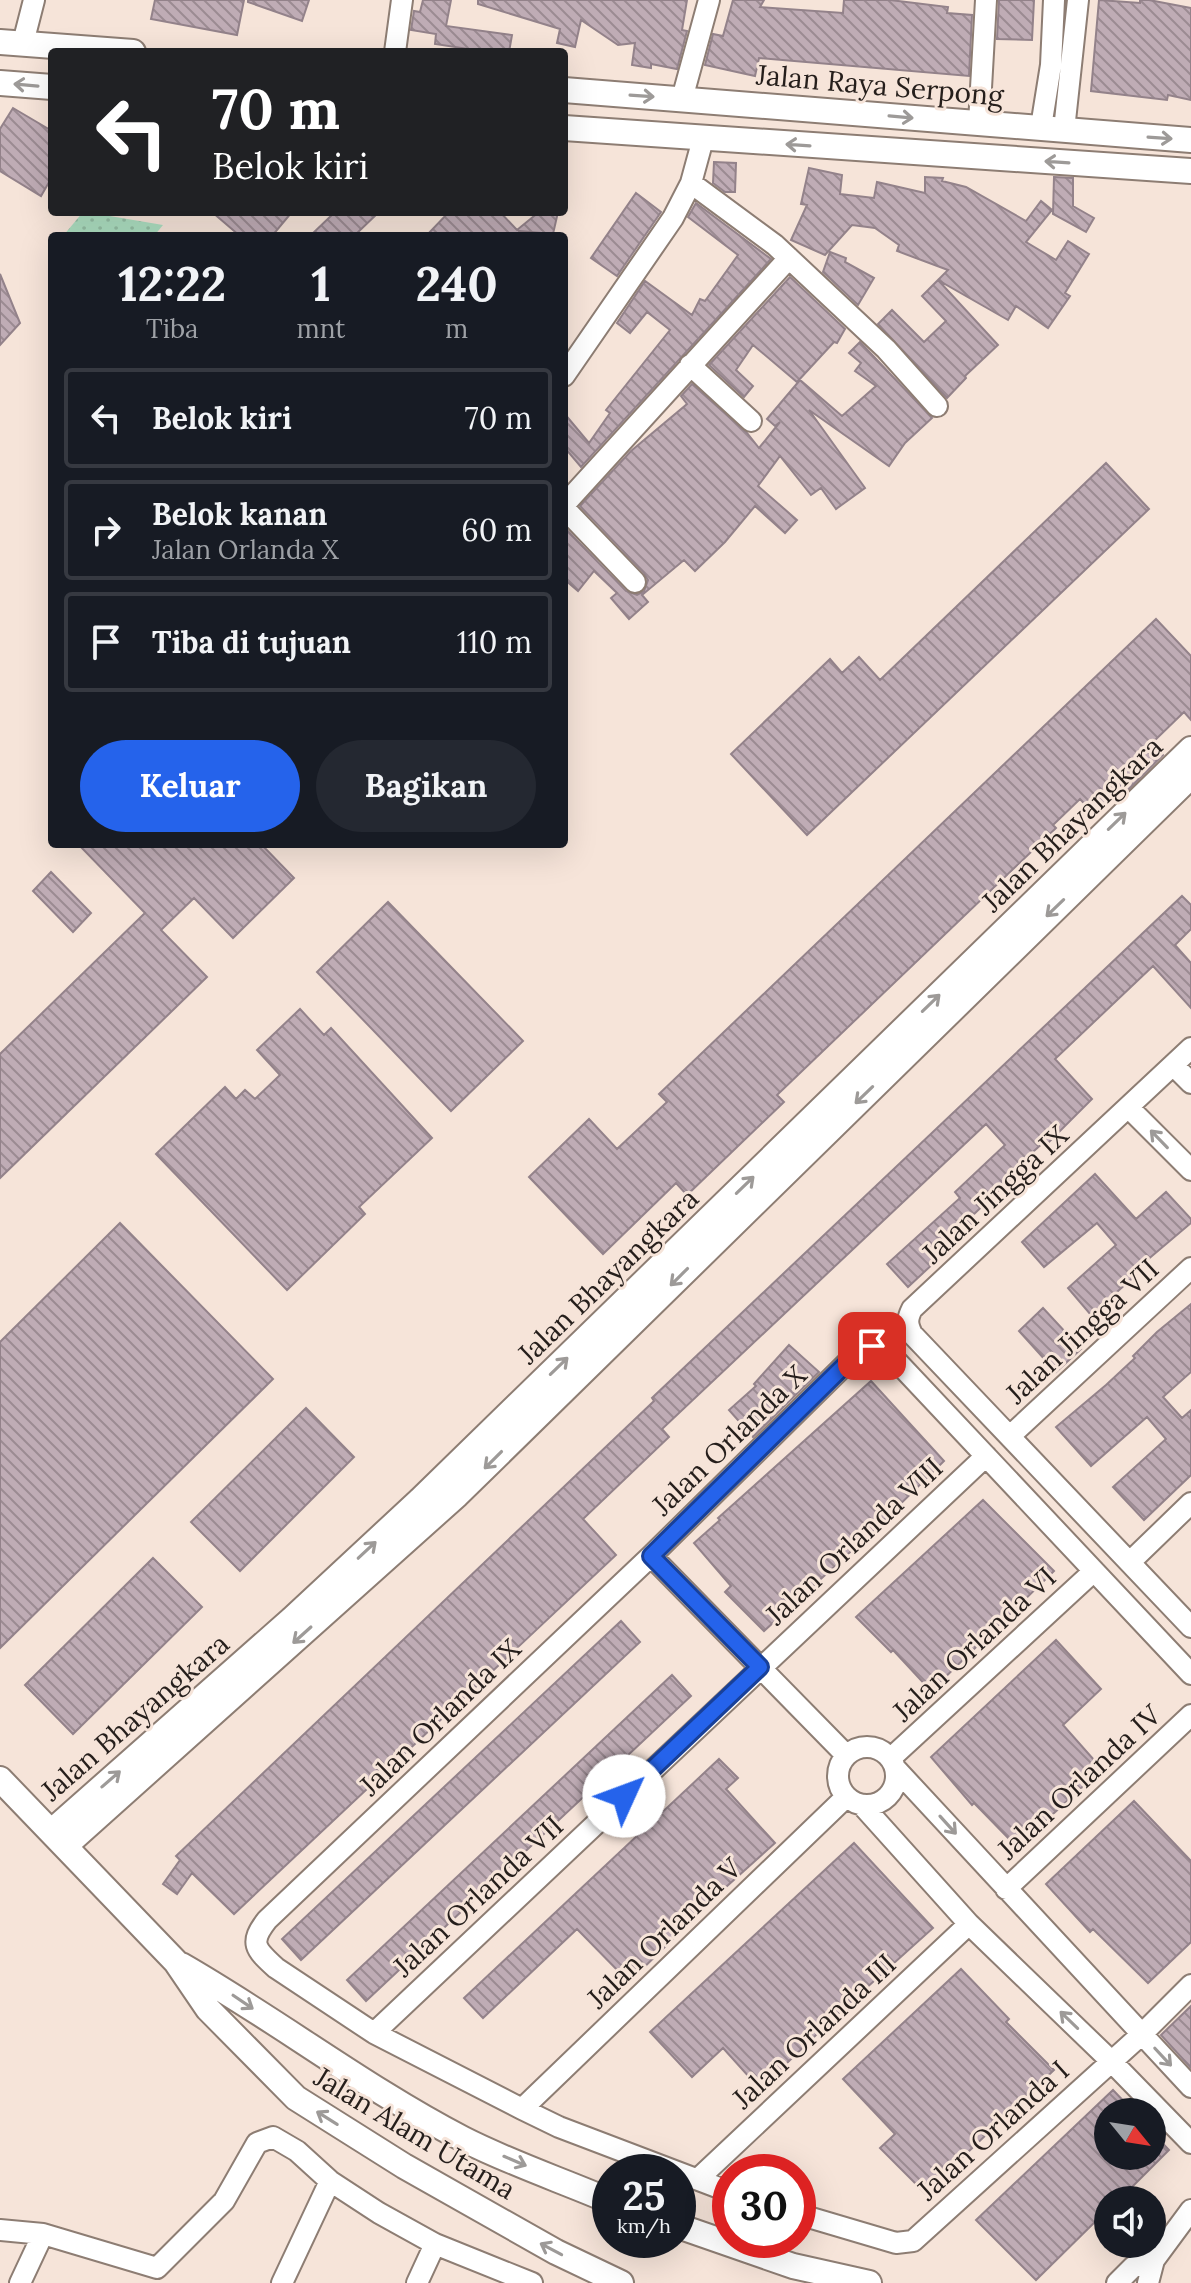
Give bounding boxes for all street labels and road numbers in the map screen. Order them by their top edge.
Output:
street label: Jalan Raya Serpong [754,56,1006,114]
street label: Jalan Bhayangkara [973,729,1170,920]
street label: Jalan Jingga IX [914,1117,1076,1271]
street label: Jalan Bhayangkara [509,1181,706,1372]
street label: Jalan Jingga VII [997,1251,1166,1412]
street label: Jalan Orlanda X [644,1357,814,1523]
street label: Jalan Orlanda VIII [757,1450,950,1633]
street label: Jalan Orlanda VI [884,1559,1063,1730]
street label: Jalan Bhayangkara [33,1626,236,1809]
street label: Jalan Orlanda IX [351,1630,529,1804]
street label: Jalan Orlanda IV [989,1697,1169,1868]
street label: Jalan Orlanda VII [385,1808,571,1985]
street label: Jalan Orlanda V [578,1850,749,2016]
street label: Jalan Orlanda III [724,1946,903,2117]
street label: Jalan Orlanda I [909,2052,1076,2208]
street label: Jalan Alam Utama [307,2058,522,2207]

